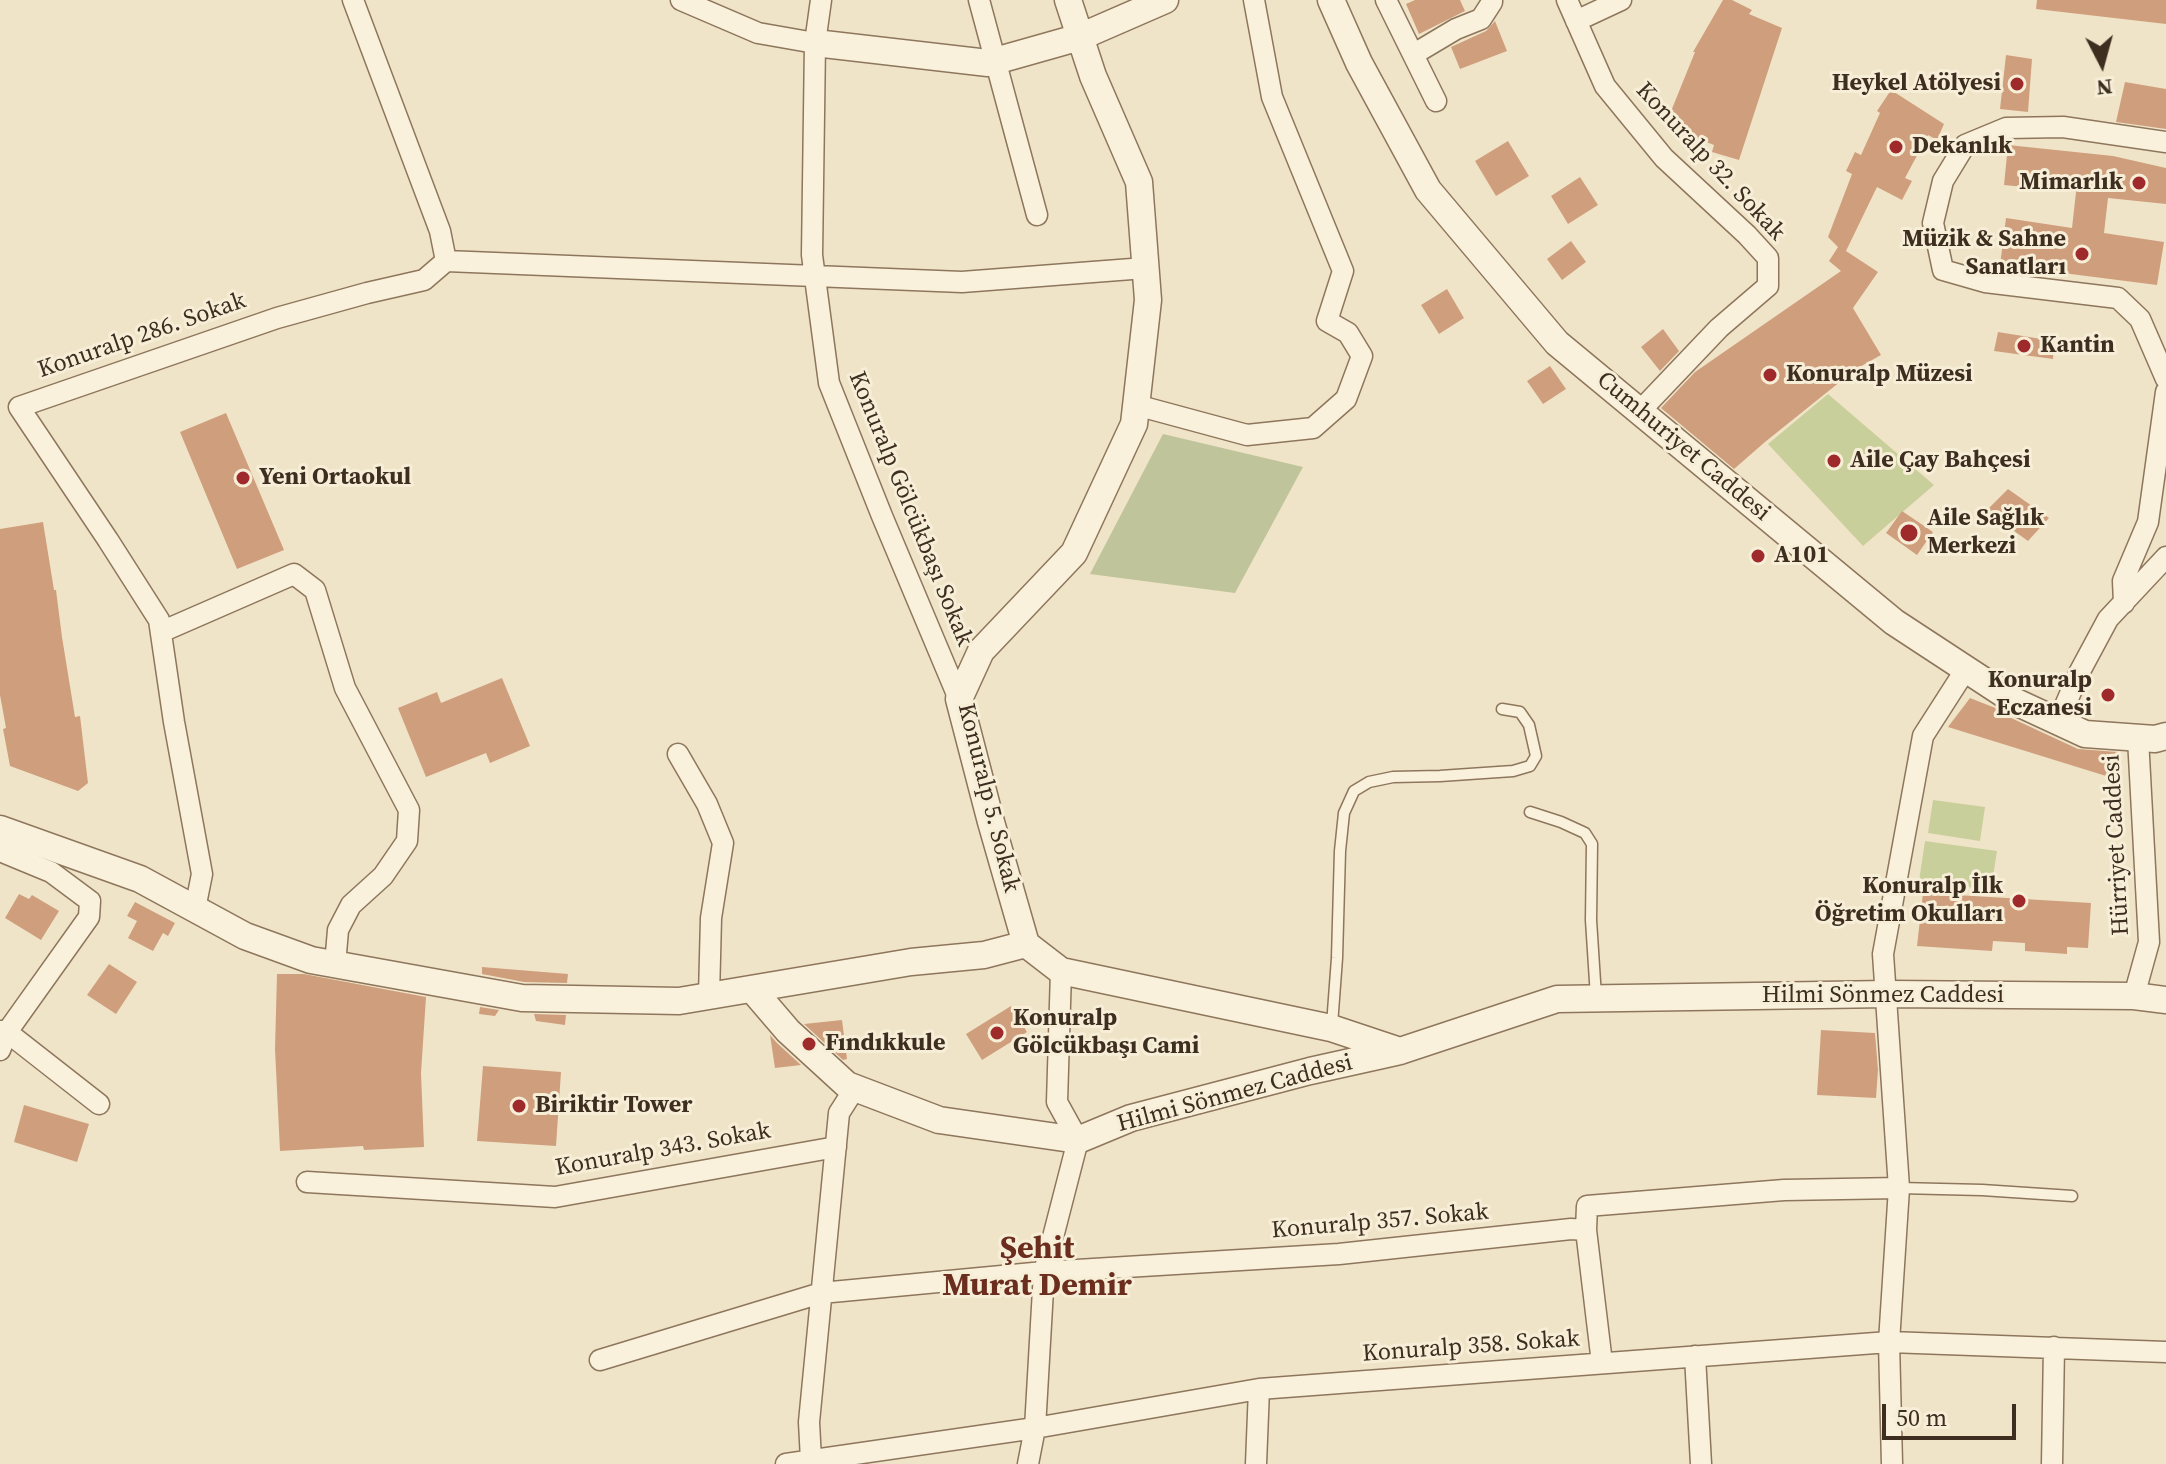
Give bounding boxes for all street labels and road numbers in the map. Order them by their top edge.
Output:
street label: Konuralp 32. Sokak [1629,77,1791,247]
street label: Konuralp 286. Sokak [34,287,250,385]
street label: Cumhuriyet Caddesi [1590,366,1776,528]
street label: Konuralp Gölcükbaşı Sokak [842,367,978,651]
street label: Konuralp 5. Sokak [951,700,1025,896]
street label: Hürriyet Caddesi [2098,754,2136,936]
street label: Hilmi Sönmez Caddesi [1762,982,2004,1010]
street label: Hilmi Sönmez Caddesi [1114,1049,1356,1139]
street label: Konuralp 343. Sokak [553,1117,773,1183]
street label: Konuralp 357. Sokak [1270,1198,1490,1246]
street label: Konuralp 358. Sokak [1361,1325,1581,1369]

